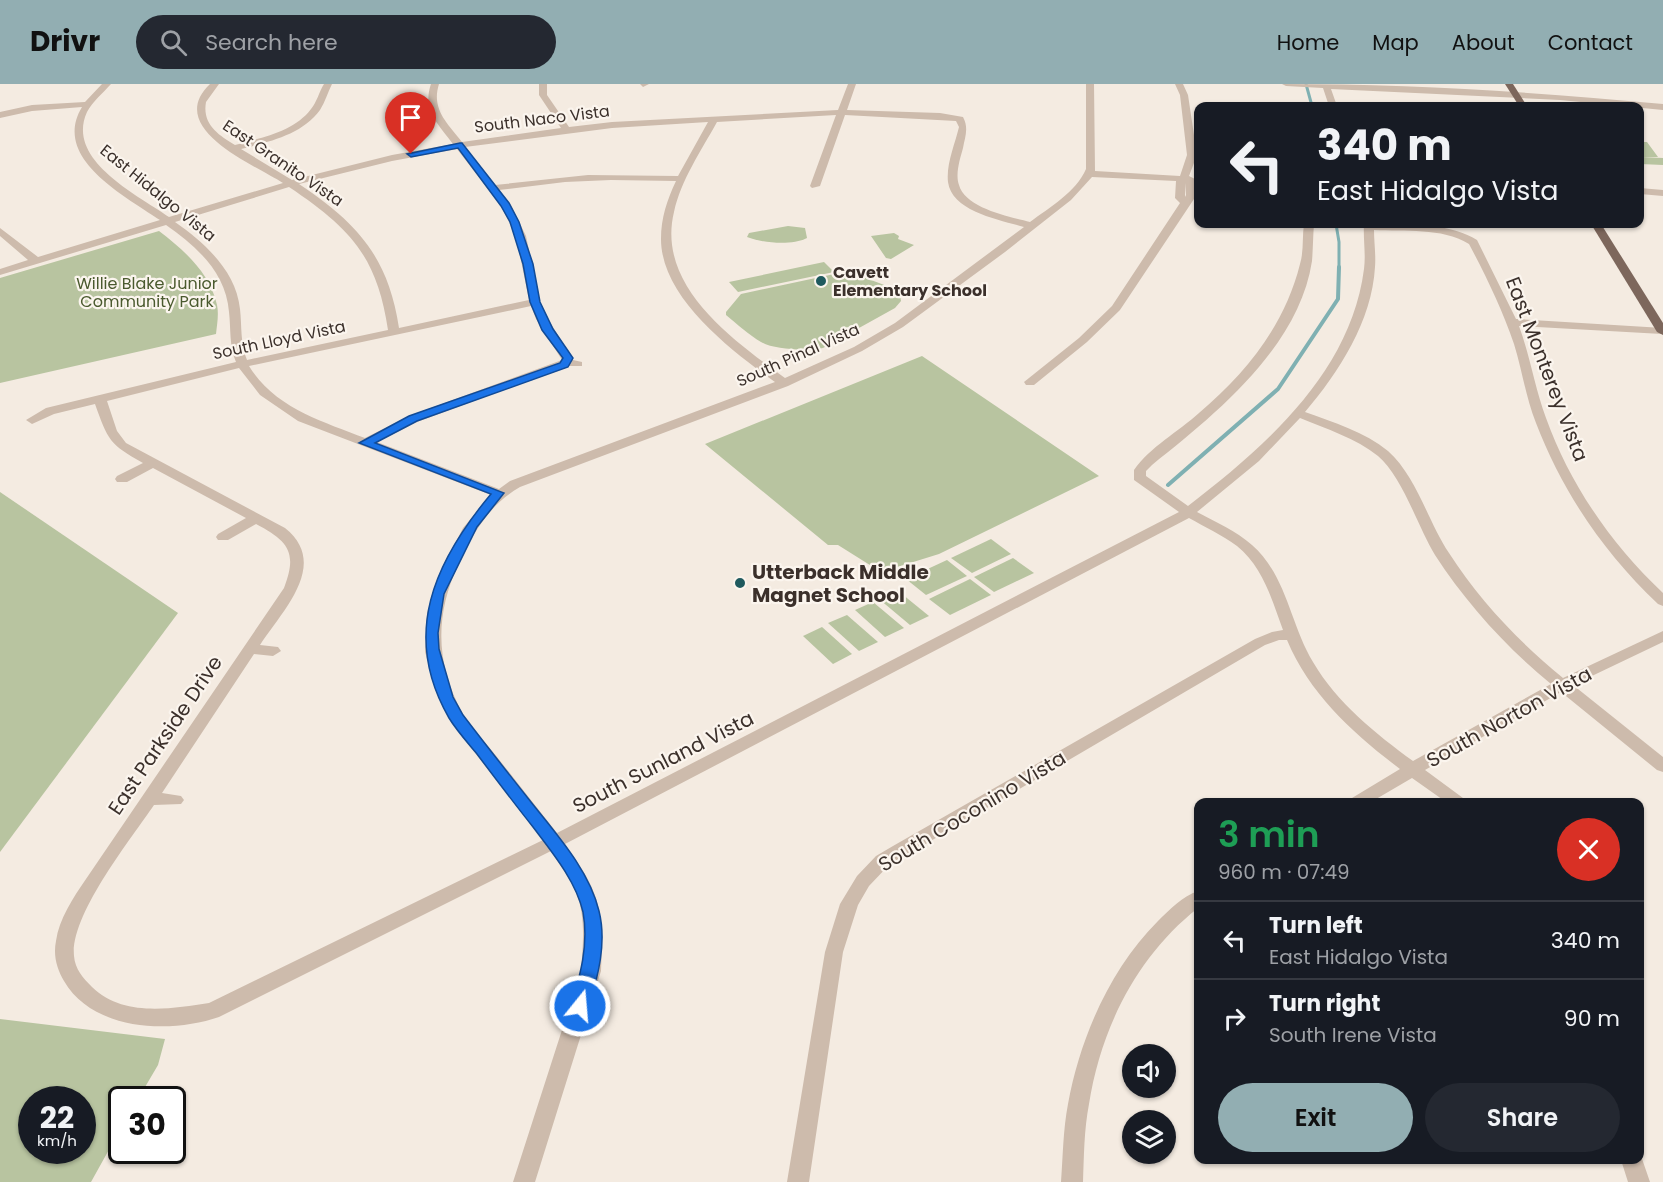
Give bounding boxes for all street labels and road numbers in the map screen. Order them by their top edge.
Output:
street label: South Naco Vista [473,99,611,139]
street label: East Granito Vista [218,114,348,212]
street label: East Hidalgo Vista [95,139,221,247]
street label: East Monterey Vista [1499,273,1595,465]
street label: South Lloyd Vista [211,315,347,365]
street label: South Pinal Vista [733,318,863,392]
street label: East Parkside Drive [101,650,229,820]
street label: South Norton Vista [1421,660,1597,774]
street label: South Sunland Vista [568,704,758,820]
street label: South Coconino Vista [873,744,1071,878]

